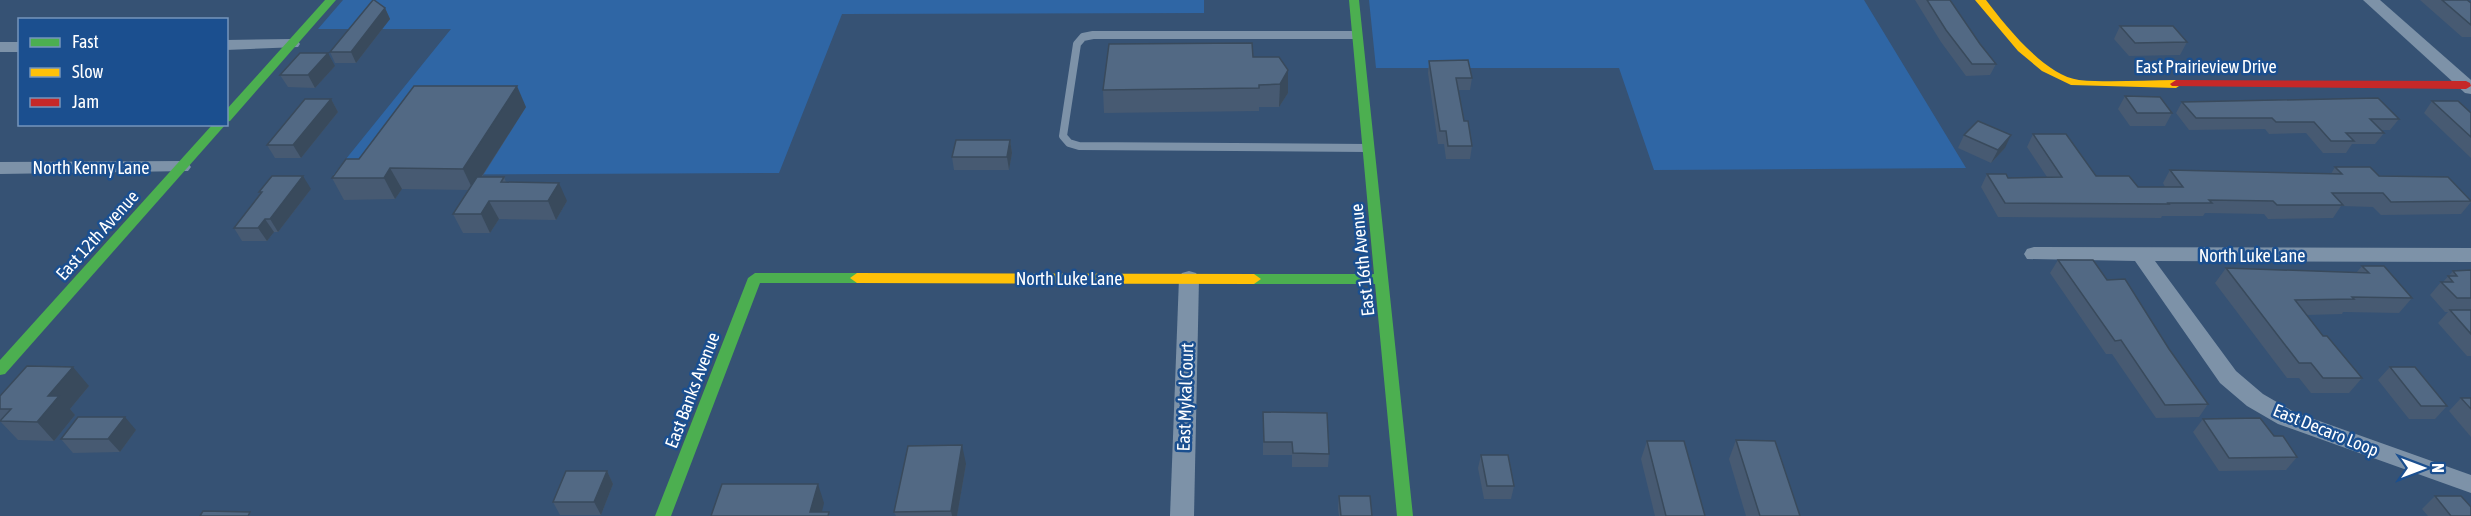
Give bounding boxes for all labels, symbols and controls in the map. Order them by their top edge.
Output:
legend [18,18,228,126]
text: Fast [72,31,99,52]
street label: East Prairieview Drive [2135,56,2277,77]
text: Slow [72,61,103,82]
text: Jam [72,91,99,112]
street label: North Kenny Lane [33,157,149,178]
street label: East 12th Avenue [51,186,143,284]
street label: East 16th Avenue [1346,203,1378,317]
street label: North Luke Lane [2199,245,2305,266]
street label: North Luke Lane [1016,268,1122,289]
street label: East Banks Avenue [660,329,724,451]
street label: East Mykal Court [1173,342,1197,452]
street label: East Decaro Loop [2270,399,2382,461]
north arrow [2393,438,2453,498]
text: N [2429,463,2447,473]

